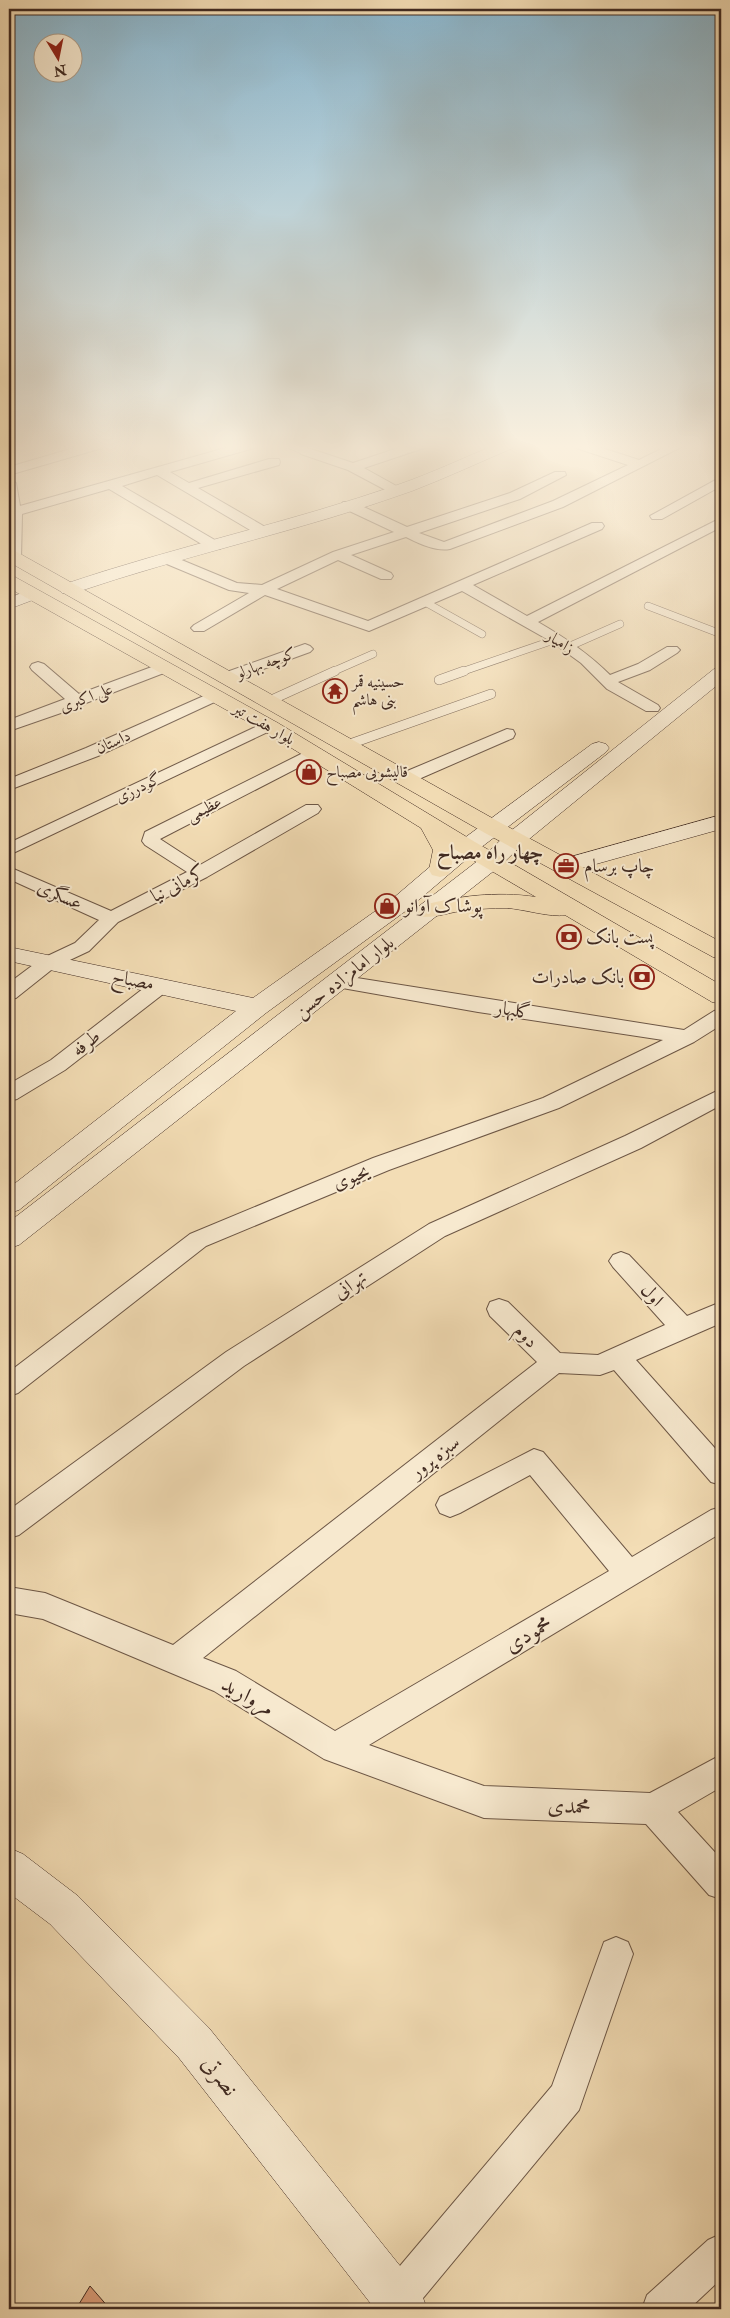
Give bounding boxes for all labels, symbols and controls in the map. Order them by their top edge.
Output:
north arrow [32,32,82,82]
text: N [52,61,69,80]
street label: زامیار [540,624,578,659]
street label: کوچه بهارلو [232,643,299,685]
place label: حسینیه قمر بنی هاشم [350,672,404,716]
temple icon: حسینیه قمر بنی هاشم [322,678,348,704]
street label: علی اکبری [57,679,116,718]
street label: بلوار هفت تیر [228,697,298,750]
street label: داستان [92,725,134,759]
shop icon: قالیشویی مصباح [296,759,322,785]
place label: قالیشویی مصباح [326,762,408,786]
street label: گودرزی [112,768,164,808]
street label: عظیمی [183,792,226,827]
district label: چهار راه مصباح [437,840,543,871]
office icon: چاپ برسام [553,853,579,879]
place label: چاپ برسام [584,854,654,882]
street label: کرمانی نیا [147,860,209,908]
street label: عسگری [34,874,86,916]
shop icon: پوشاک آوانو [374,893,400,919]
place label: پوشاک آوانو [402,894,484,919]
bank icon: پست بانک [556,924,582,950]
place label: پست بانک [586,925,655,950]
street label: بلوار امامزاده حسن [289,931,399,1024]
street label: مصباح [109,964,156,1001]
bank icon: بانک صادرات [629,964,655,990]
place label: بانک صادرات [531,965,624,989]
street label: گلبهار [492,995,532,1025]
street label: طرفه [67,1024,105,1062]
street label: یحیوی [329,1158,374,1195]
street label: تهرانی [329,1265,371,1305]
street label: اول [635,1278,669,1312]
street label: دوم [506,1319,543,1356]
street label: سبزه پرور [404,1430,465,1485]
street label: محمودی [499,1609,557,1659]
street label: مروارید [216,1670,279,1723]
street label: محمدی [547,1791,591,1821]
street label: نصرتی [196,2050,244,2102]

